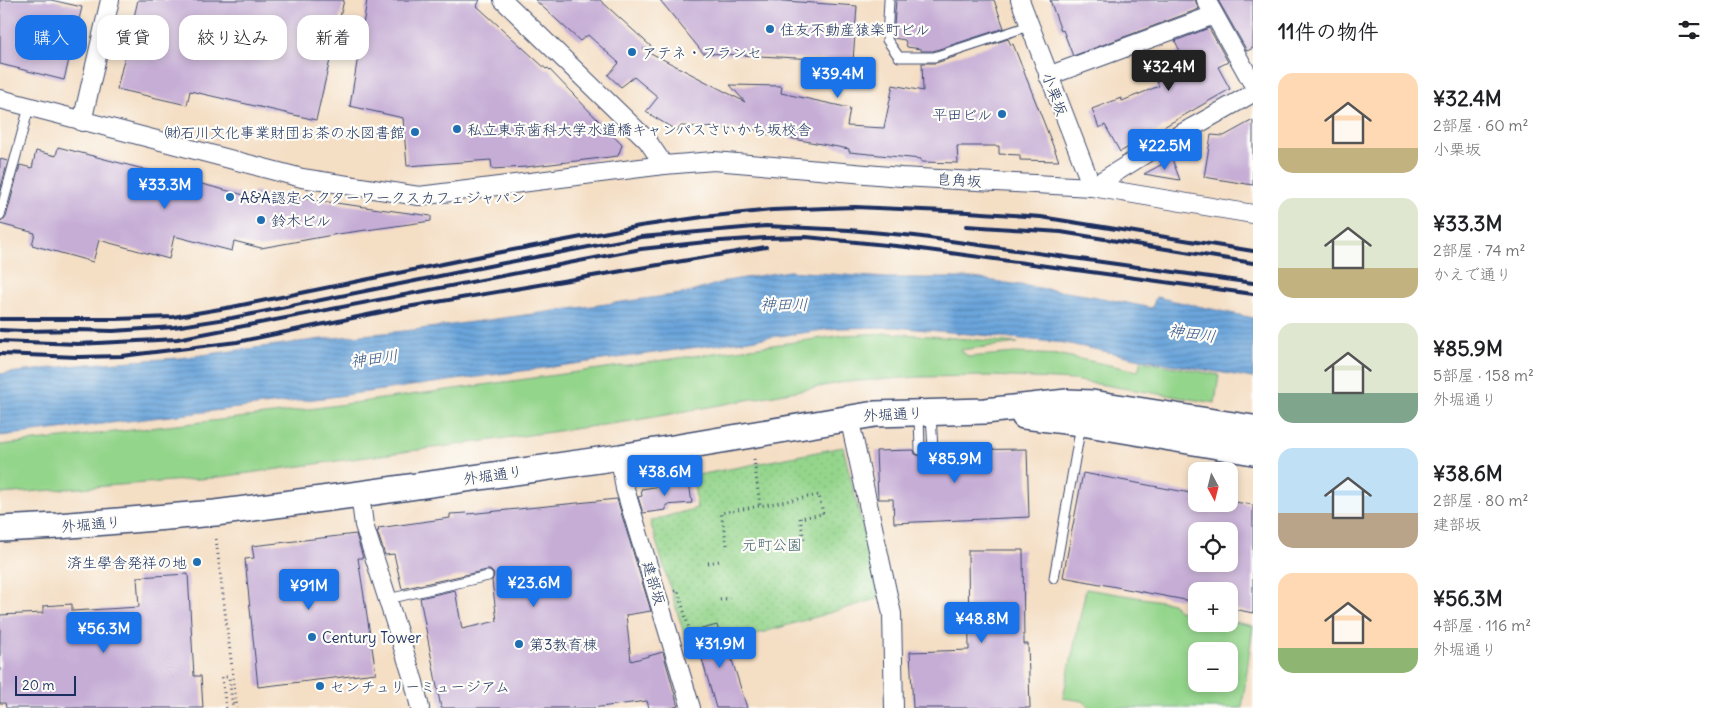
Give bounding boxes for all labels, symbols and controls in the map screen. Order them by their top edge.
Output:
chip: 購入 [15,15,87,60]
chip: 賃貸 [97,15,169,60]
chip: 絞り込み [179,15,287,60]
chip: 新着 [297,15,369,60]
icon: filters [1675,16,1703,44]
text: 11件の物件 [1278,18,1379,45]
place label: 住友不動産猿楽町ビル [780,20,930,39]
marker: 住友不動産猿楽町ビル [764,23,776,35]
place label: アテネ・フランセ [642,43,762,62]
marker: アテネ・フランセ [626,46,638,58]
pin: ¥32.4M [1128,49,1210,92]
pin: ¥39.4M [797,56,879,99]
text: ¥32.4M [1143,56,1195,76]
text: ¥39.4M [812,63,864,83]
street label: 小栗坂 [1038,70,1072,118]
text: ¥32.4M [1433,85,1502,112]
icon: home [1318,93,1378,153]
place label: 平田ビル [932,105,992,124]
marker: 平田ビル [996,108,1008,120]
text: 2部屋 · 60 m² [1433,115,1529,135]
place label: 私立東京歯科大学水道橋キャンパスさいかち坂校舎 [467,120,811,139]
place label: ㈶石川文化事業財団お茶の水図書館 [165,123,405,142]
marker: 私立東京歯科大学水道橋キャンパスさいかち坂校舎 [451,123,463,135]
marker: ㈶石川文化事業財団お茶の水図書館 [409,126,421,138]
pin: ¥22.5M [1124,128,1206,171]
text: ¥22.5M [1139,135,1191,155]
text: 小栗坂 [1433,139,1481,159]
pin: ¥33.3M [124,168,206,210]
street label: 皀角坂 [936,169,982,191]
text: ¥33.3M [139,174,191,194]
place label: A&A認定ベクターワークスカフェジャパン [240,188,525,207]
marker: A&A認定ベクターワークスカフェジャパン [224,191,236,203]
text: ¥33.3M [1433,210,1502,237]
place label: 鈴木ビル [271,211,331,230]
marker: 鈴木ビル [255,214,267,226]
icon: home [1318,218,1378,278]
text: 2部屋 · 74 m² [1433,240,1526,260]
text: かえで通り [1433,264,1512,284]
water label: 神田川 [760,294,808,314]
water label: 神田川 [1167,320,1217,346]
text: ¥85.9M [1433,335,1503,362]
icon: home [1318,343,1378,403]
water label: 神田川 [349,345,399,371]
text: 5部屋 · 158 m² [1433,365,1534,385]
text: 外堀通り [1433,389,1497,409]
street label: 外堀通り [863,403,923,425]
pin: ¥85.9M [914,442,996,484]
text: ¥85.9M [928,448,982,468]
pin: ¥38.6M [624,454,706,497]
text: ¥38.6M [1433,460,1503,487]
street label: 外堀通り [462,461,524,489]
text: ¥38.6M [638,461,692,481]
north arrow [1188,462,1238,512]
map controls [1188,462,1238,692]
icon: home [1318,468,1378,528]
text: 2部屋 · 80 m² [1433,490,1529,510]
street label: 外堀通り [60,512,122,536]
text: 建部坂 [1433,514,1481,534]
button: locate [1188,522,1238,572]
park label: 元町公園 [742,535,802,554]
place label: 済生學舎発祥の地 [67,553,187,572]
marker: 済生學舎発祥の地 [191,556,203,568]
street label: 建部坂 [638,559,670,607]
pin: ¥23.6M [493,566,575,608]
pin: ¥91M [279,568,339,611]
text: ¥23.6M [508,572,560,592]
text: ¥91M [290,575,328,595]
button: + [1188,582,1238,632]
text: ¥56.3M [1433,585,1503,612]
icon: home [1318,593,1378,653]
pin: ¥48.8M [941,602,1023,644]
text: ¥48.8M [955,608,1009,628]
pin: ¥56.3M [63,612,145,654]
text: 4部屋 · 116 m² [1433,615,1531,635]
text: ¥56.3M [77,618,131,638]
pin: ¥31.9M [679,626,761,669]
place label: Century Tower [322,628,421,647]
marker: Century Tower [306,631,318,643]
text: ¥31.9M [695,633,745,653]
place label: 第3教育棟 [529,635,598,654]
marker: 第3教育棟 [513,638,525,650]
text: 外堀通り [1433,639,1497,659]
button: − [1188,642,1238,692]
scale bar [15,673,76,696]
text: 20 m [22,676,55,694]
place label: センチュリーミュージアム [330,677,510,696]
marker: センチュリーミュージアム [314,680,326,692]

